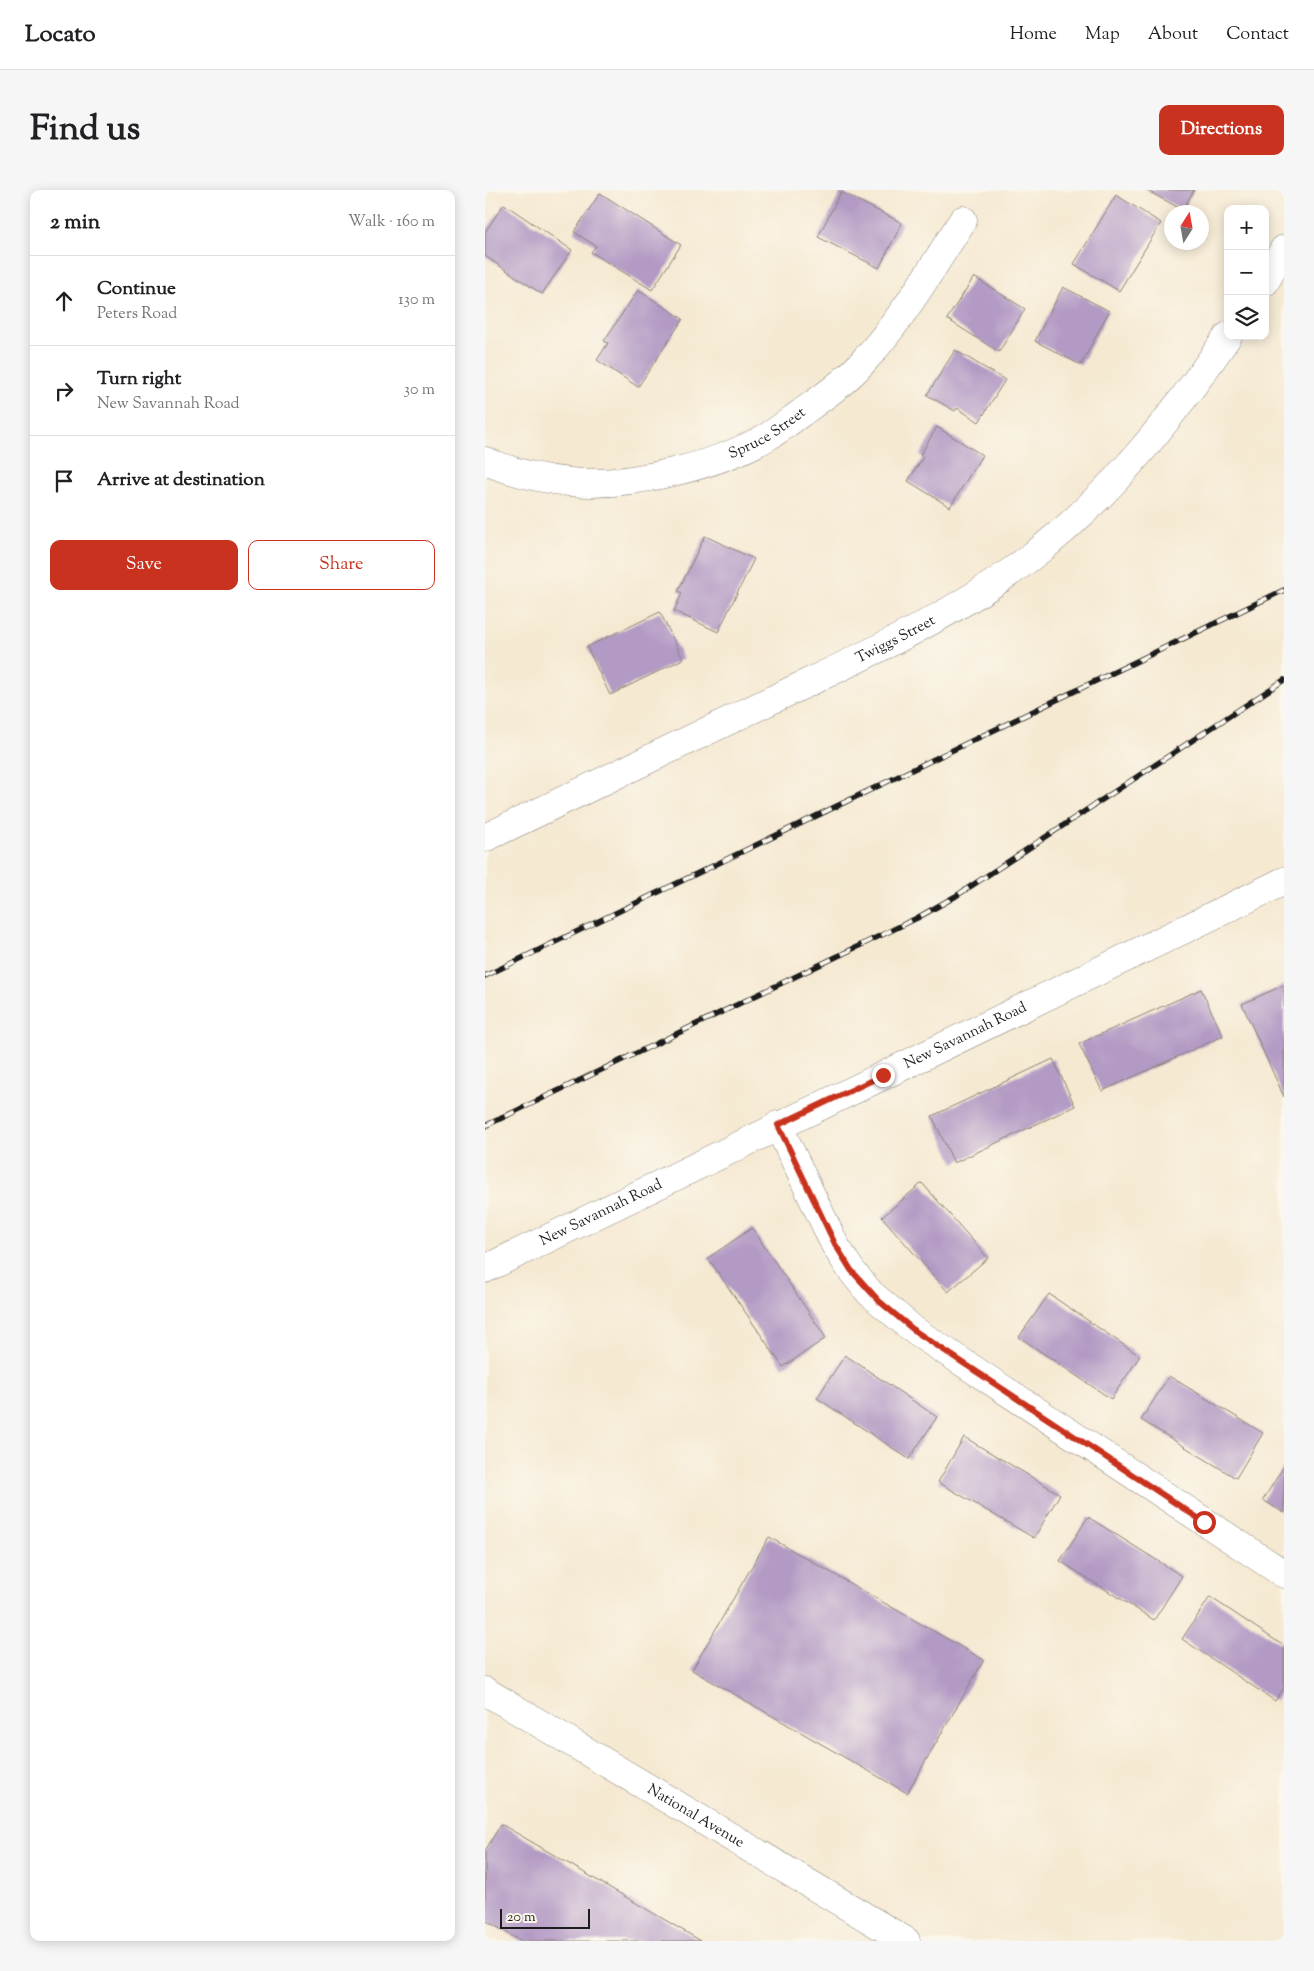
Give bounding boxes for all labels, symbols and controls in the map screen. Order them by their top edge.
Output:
text: Locato [25,18,96,52]
text: Home [1010,22,1057,48]
text: Map [1085,22,1120,48]
text: About [1148,22,1198,48]
text: Contact [1226,22,1289,48]
text: Find us [30,105,140,156]
button: Directions [1159,105,1284,155]
north arrow [1164,205,1209,250]
map controls [1224,205,1269,340]
button: + [1224,205,1269,250]
text: 2 min [50,208,100,238]
text: Walk · 160 m [348,211,435,234]
button: − [1224,250,1269,295]
text: Continue [97,276,176,303]
icon: ahead [50,287,78,315]
text: 130 m [398,289,435,312]
button: layers [1224,295,1269,340]
text: Peters Road [97,303,177,326]
text: Turn right [97,366,181,393]
icon: right [50,377,78,405]
text: 30 m [404,379,435,402]
text: New Savannah Road [97,393,240,416]
street label: Spruce Street [725,402,810,464]
icon: arrive [50,467,78,495]
text: Arrive at destination [97,467,265,494]
button: Save [50,540,238,590]
button: Share [248,540,435,590]
street label: Twiggs Street [852,610,939,669]
street label: New Savannah Road [901,997,1031,1074]
route end [872,1064,895,1087]
street label: New Savannah Road [536,1174,666,1251]
route start [1193,1511,1216,1534]
street label: National Avenue [643,1779,748,1853]
scale bar [500,1906,590,1929]
text: 20 m [507,1908,536,1928]

